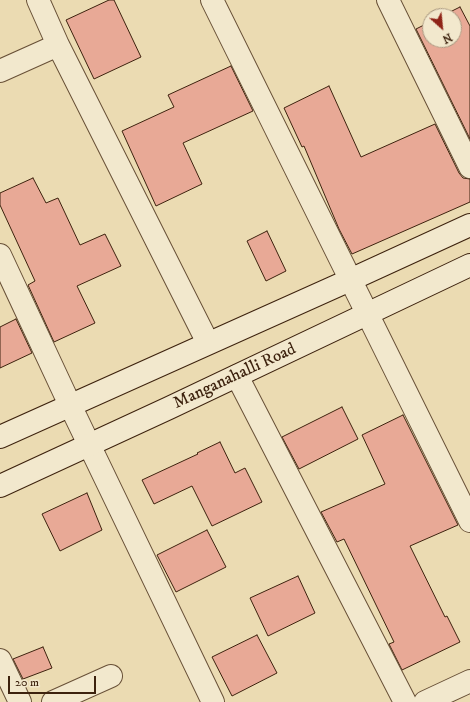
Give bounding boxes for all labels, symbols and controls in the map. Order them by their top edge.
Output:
north arrow [422,8,462,48]
text: N [440,30,454,46]
street label: Manganahalli Road [171,340,299,414]
scale bar [10,668,98,694]
text: 20 m [15,675,39,690]

